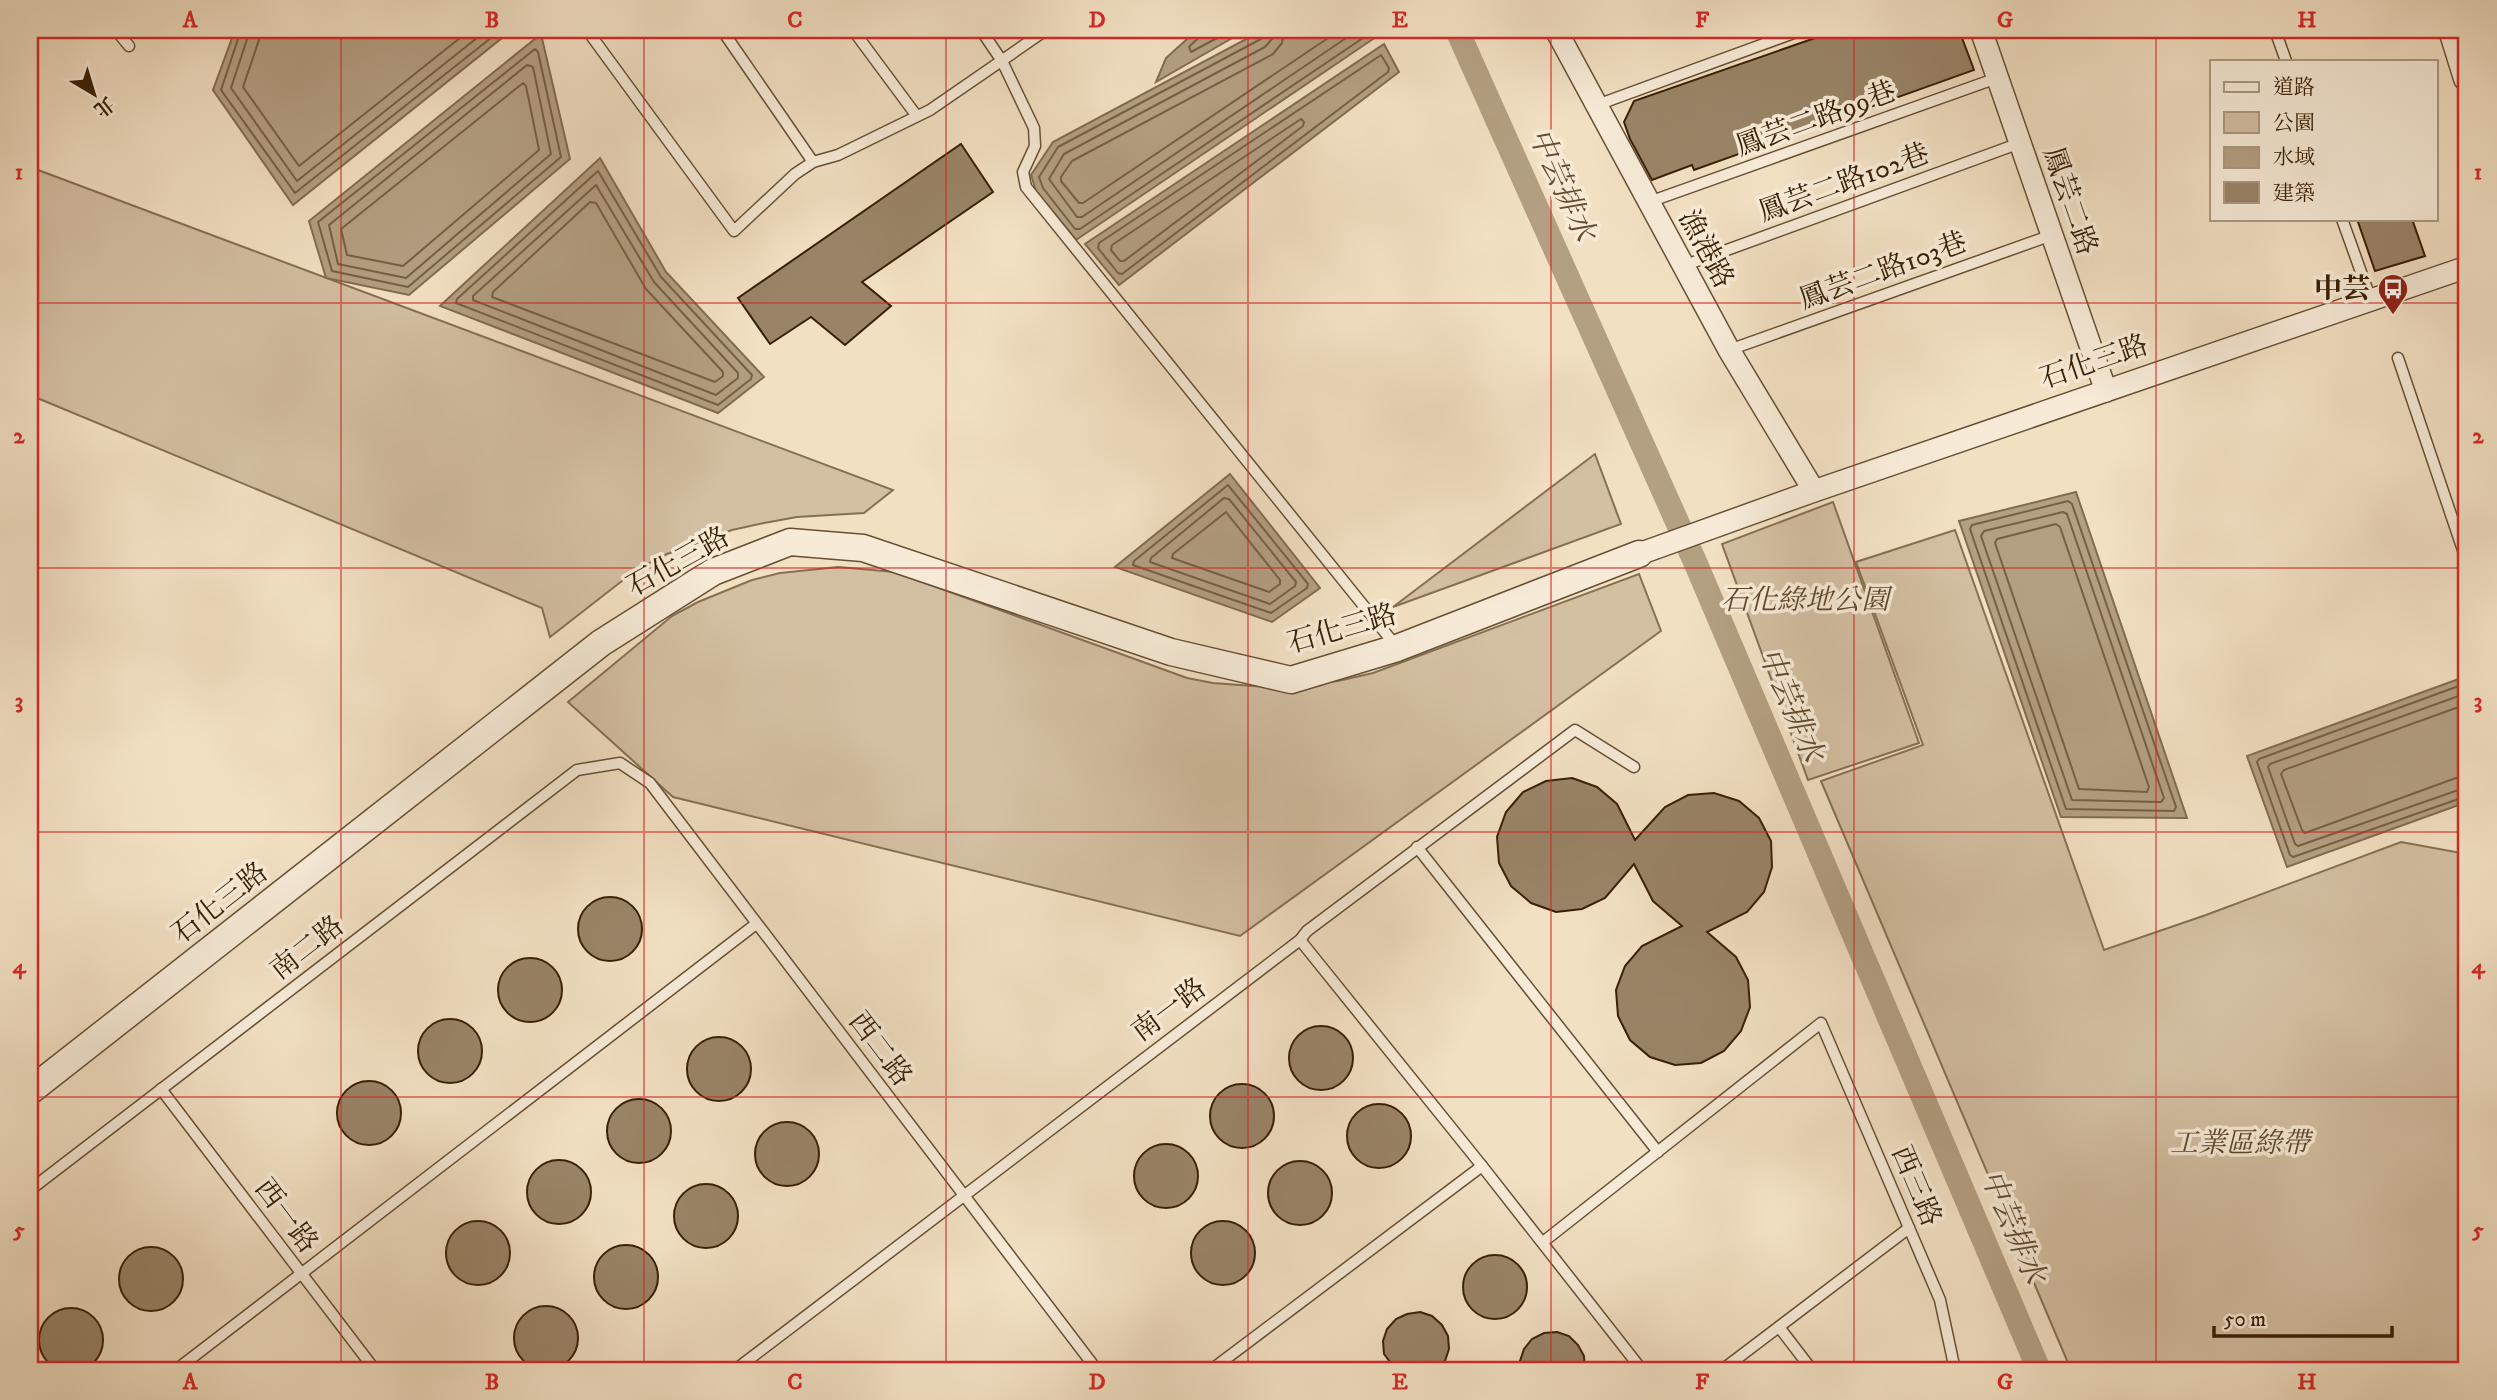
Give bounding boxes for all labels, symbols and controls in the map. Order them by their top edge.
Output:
text: A [182,6,199,35]
text: B [485,6,499,35]
text: C [787,6,803,35]
text: D [1088,6,1106,35]
text: E [1392,6,1408,35]
text: F [1695,6,1710,35]
text: G [1997,6,2013,35]
text: H [2297,6,2317,35]
north arrow [60,60,130,130]
legend [2210,60,2438,220]
street label: 鳳芸二路99巷 [1731,74,1901,164]
text: 道路 [2273,75,2315,101]
text: 北 [89,91,118,121]
text: 公園 [2273,111,2315,137]
water label: 中芸排水 [1520,123,1604,250]
street label: 鳳芸二路102巷 [1754,136,1934,230]
street label: 鳳芸二路 [2035,142,2105,260]
text: 水域 [2273,145,2315,171]
text: 1 [15,158,23,187]
text: 1 [2474,158,2482,187]
text: 建築 [2273,181,2315,207]
street label: 漁港路 [1671,204,1741,294]
street label: 鳳芸二路103巷 [1794,225,1972,317]
place label: 中芸 [2314,272,2370,307]
bus stop icon: 中芸 [2376,272,2410,316]
street label: 石化三路 [2035,327,2153,397]
text: 2 [13,422,25,451]
text: 2 [2472,422,2484,451]
street label: 石化三路 [621,520,735,604]
park label: 石化綠地公園 [1721,583,1893,618]
street label: 石化三路 [1283,597,1401,661]
water label: 中芸排水 [1750,643,1832,770]
text: 3 [15,687,23,716]
text: 3 [2474,687,2482,716]
street label: 石化三路 [165,855,275,951]
street label: 南二路 [263,908,351,988]
text: 4 [12,952,27,981]
text: 4 [2471,952,2486,981]
street label: 南一路 [1125,971,1213,1049]
street label: 西二路 [841,1005,919,1093]
park label: 工業區綠帶 [2170,1126,2314,1161]
street label: 西三路 [1883,1140,1949,1232]
water label: 中芸排水 [1972,1165,2054,1292]
street label: 西一路 [247,1172,325,1260]
text: 5 [12,1216,25,1245]
text: 5 [2471,1216,2484,1245]
scale bar [2214,1295,2392,1339]
text: 50 m [2224,1307,2266,1333]
text: A [182,1368,199,1397]
text: B [485,1368,499,1397]
text: C [787,1368,803,1397]
text: D [1088,1368,1106,1397]
text: E [1392,1368,1408,1397]
text: F [1695,1368,1710,1397]
text: G [1997,1368,2013,1397]
text: H [2297,1368,2317,1397]

